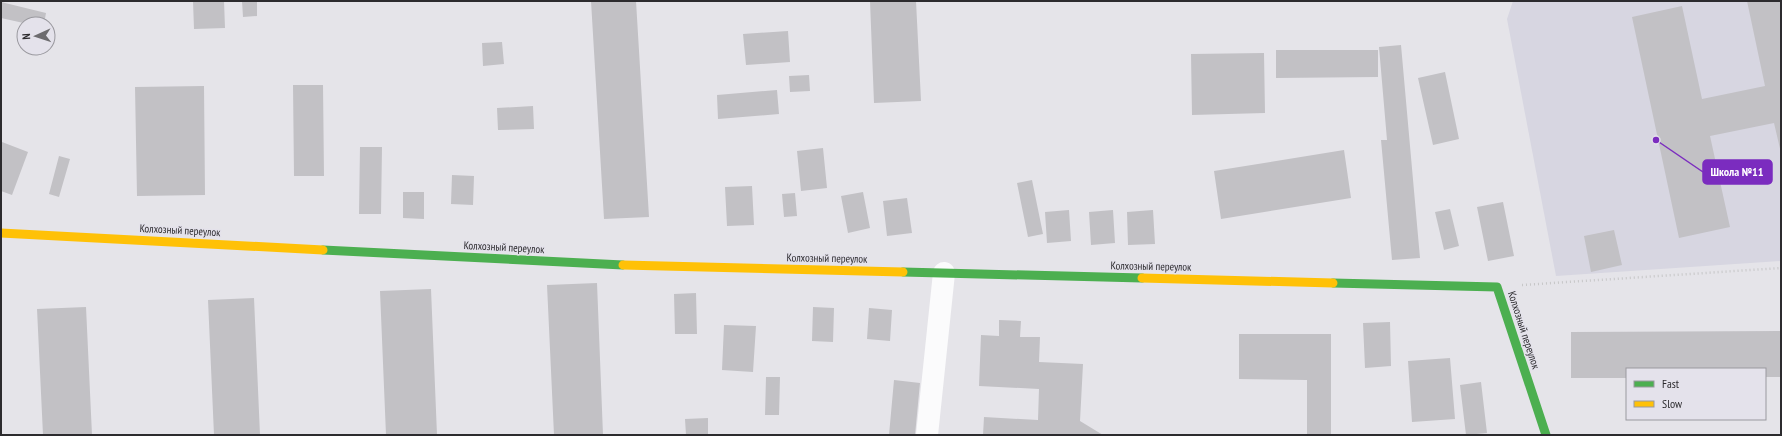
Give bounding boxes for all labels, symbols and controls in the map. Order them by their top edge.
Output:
north arrow [16,16,56,56]
text: N [19,33,33,40]
callout: Школа №11 [1703,160,1772,184]
text: Школа №11 [1711,164,1764,179]
street label: Колхозный переулок [139,221,221,239]
street label: Колхозный переулок [463,238,545,256]
street label: Колхозный переулок [786,250,868,266]
street label: Колхозный переулок [1110,258,1192,274]
street label: Колхозный переулок [1505,289,1543,371]
legend [1626,368,1766,420]
text: Fast [1662,376,1680,391]
text: Slow [1662,396,1683,411]

